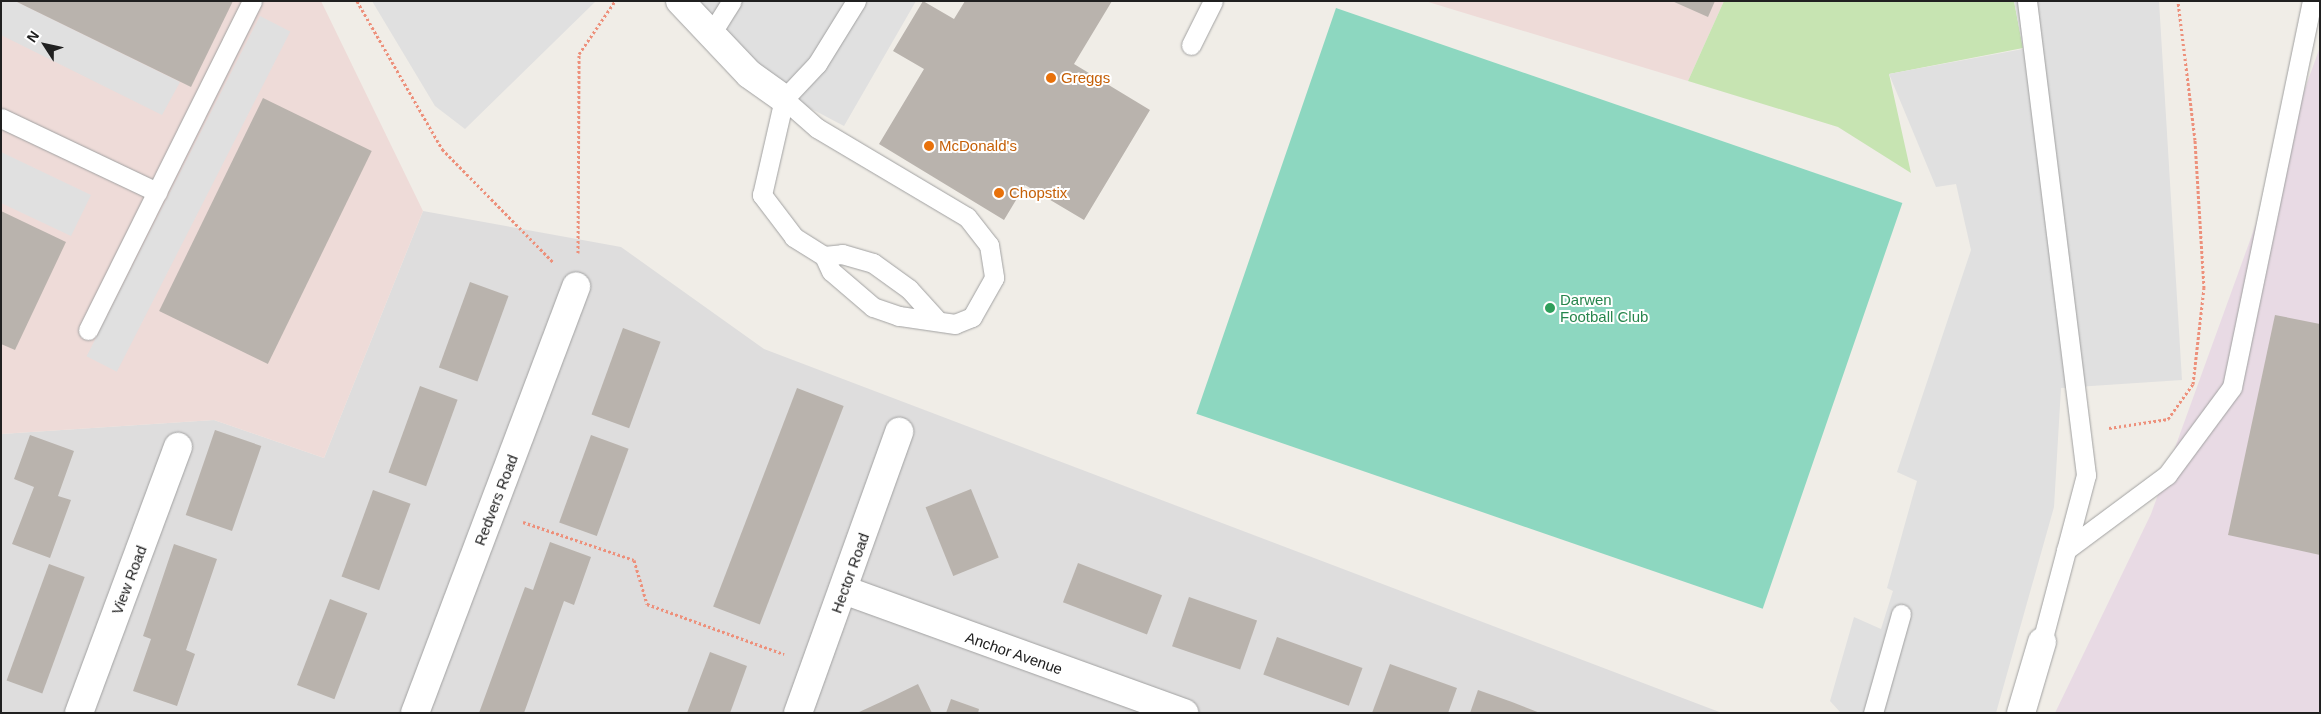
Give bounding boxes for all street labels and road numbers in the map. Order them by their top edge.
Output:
street label: Redvers Road [470,452,522,548]
street label: Hector Road [827,530,873,616]
street label: View Road [108,543,150,617]
street label: Anchor Avenue [963,628,1065,678]

